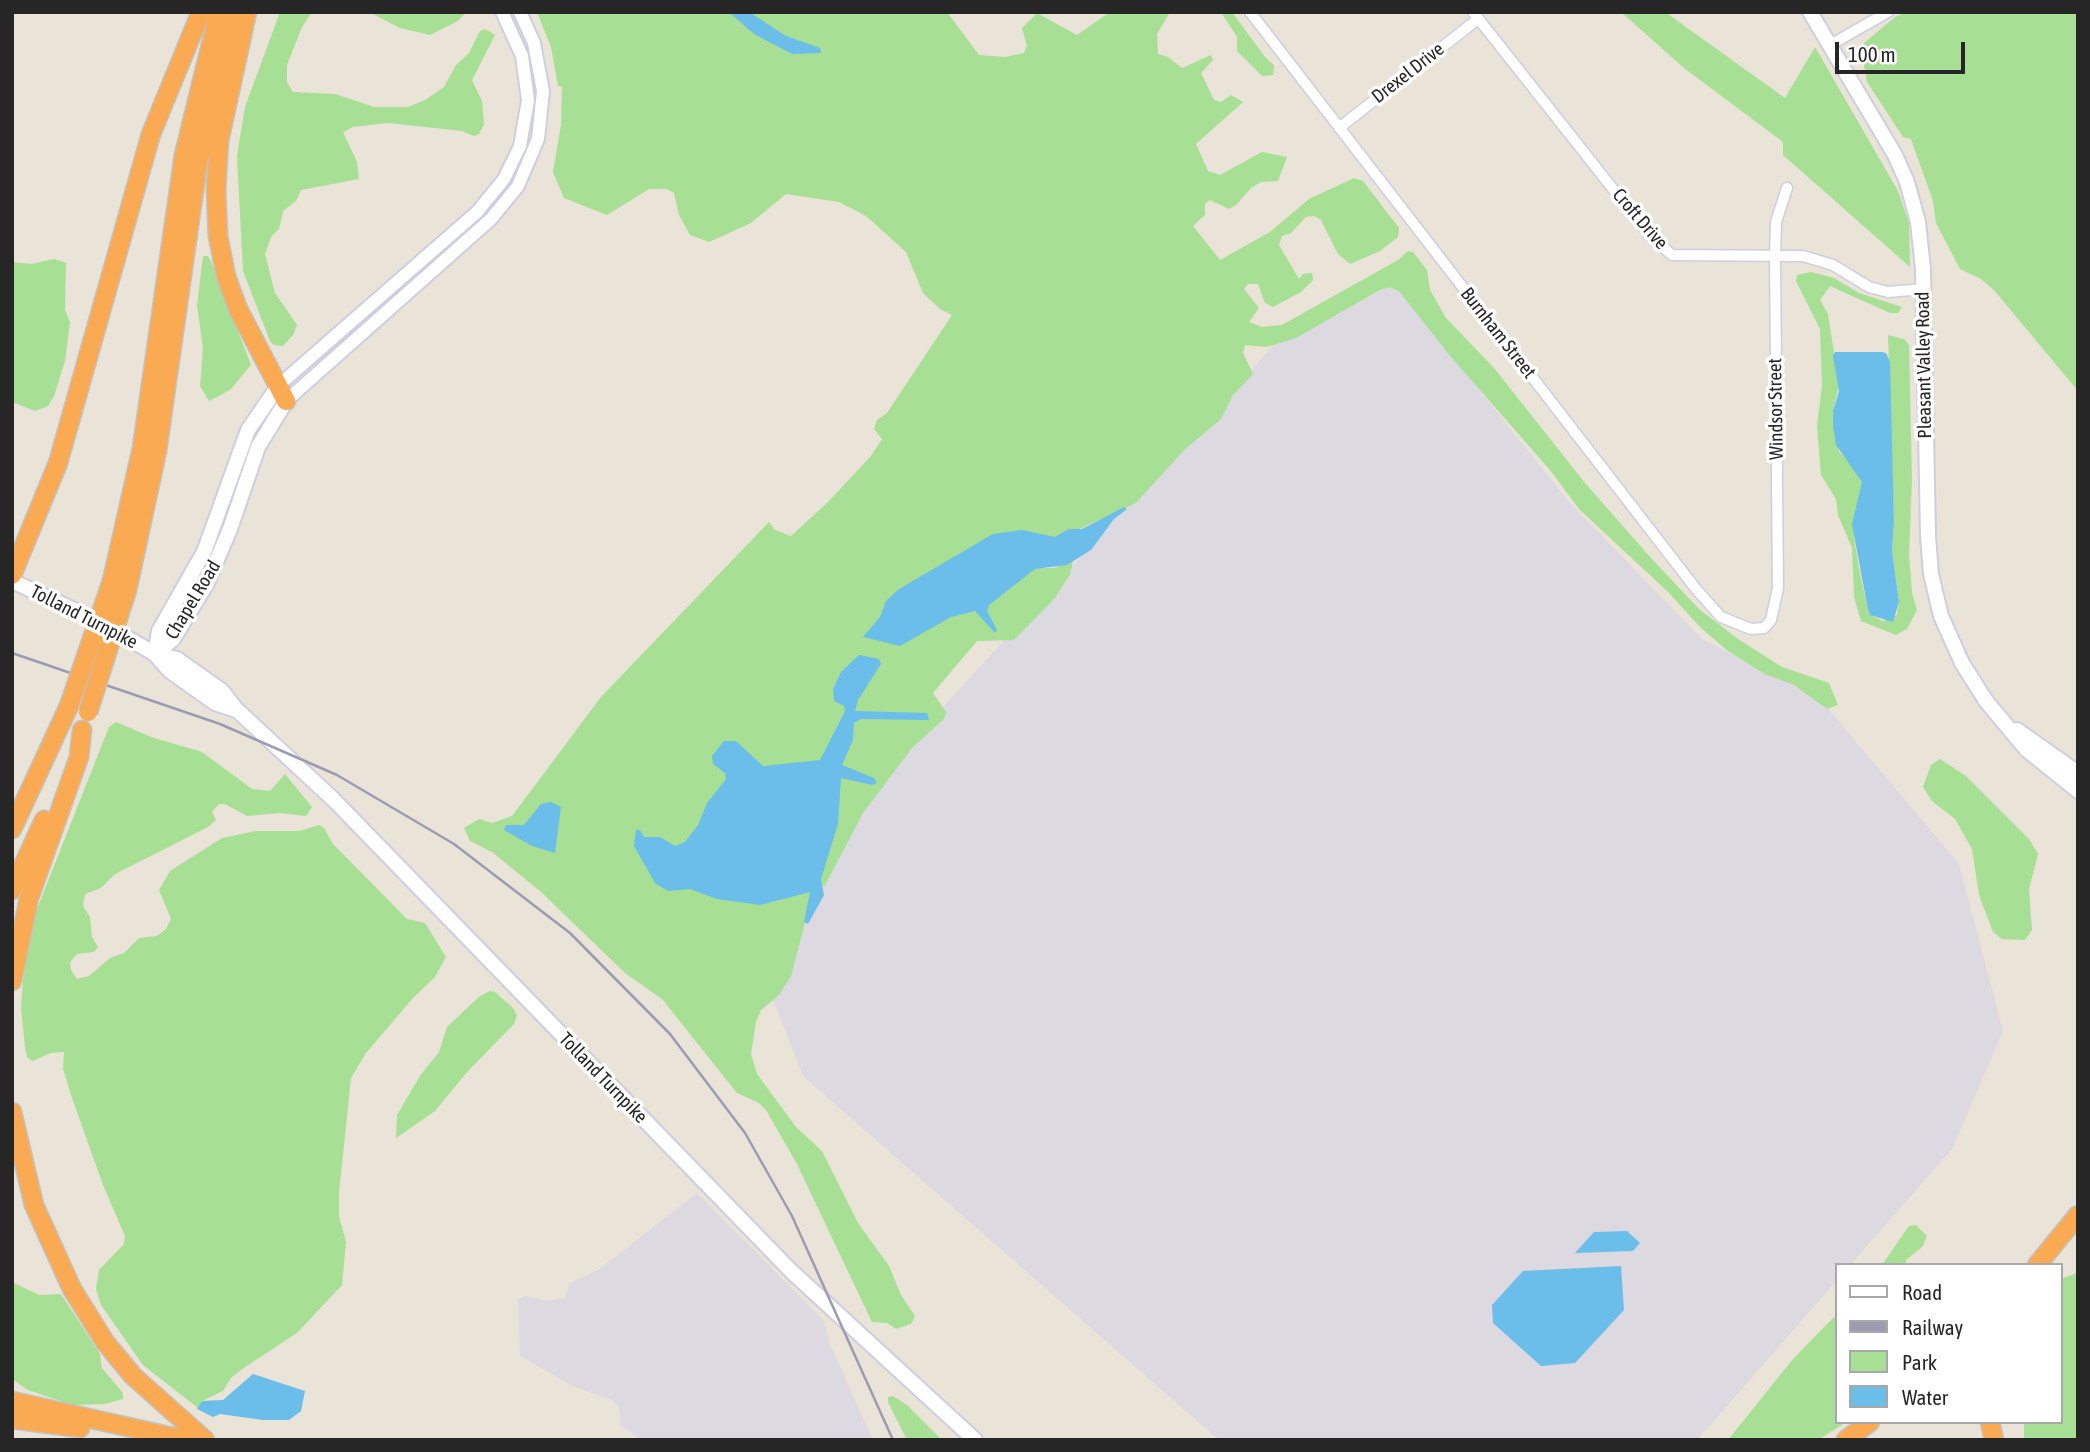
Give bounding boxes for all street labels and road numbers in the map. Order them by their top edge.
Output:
street label: Drexel Drive [1367,38,1449,108]
street label: Croft Drive [1607,184,1673,254]
street label: Burnham Street [1455,283,1541,383]
street label: Pleasant Valley Road [1911,291,1937,439]
street label: Windsor Street [1764,358,1788,460]
street label: Chapel Road [161,556,225,644]
street label: Tolland Turnpike [27,580,141,654]
street label: Tolland Turnpike [554,1028,652,1128]

